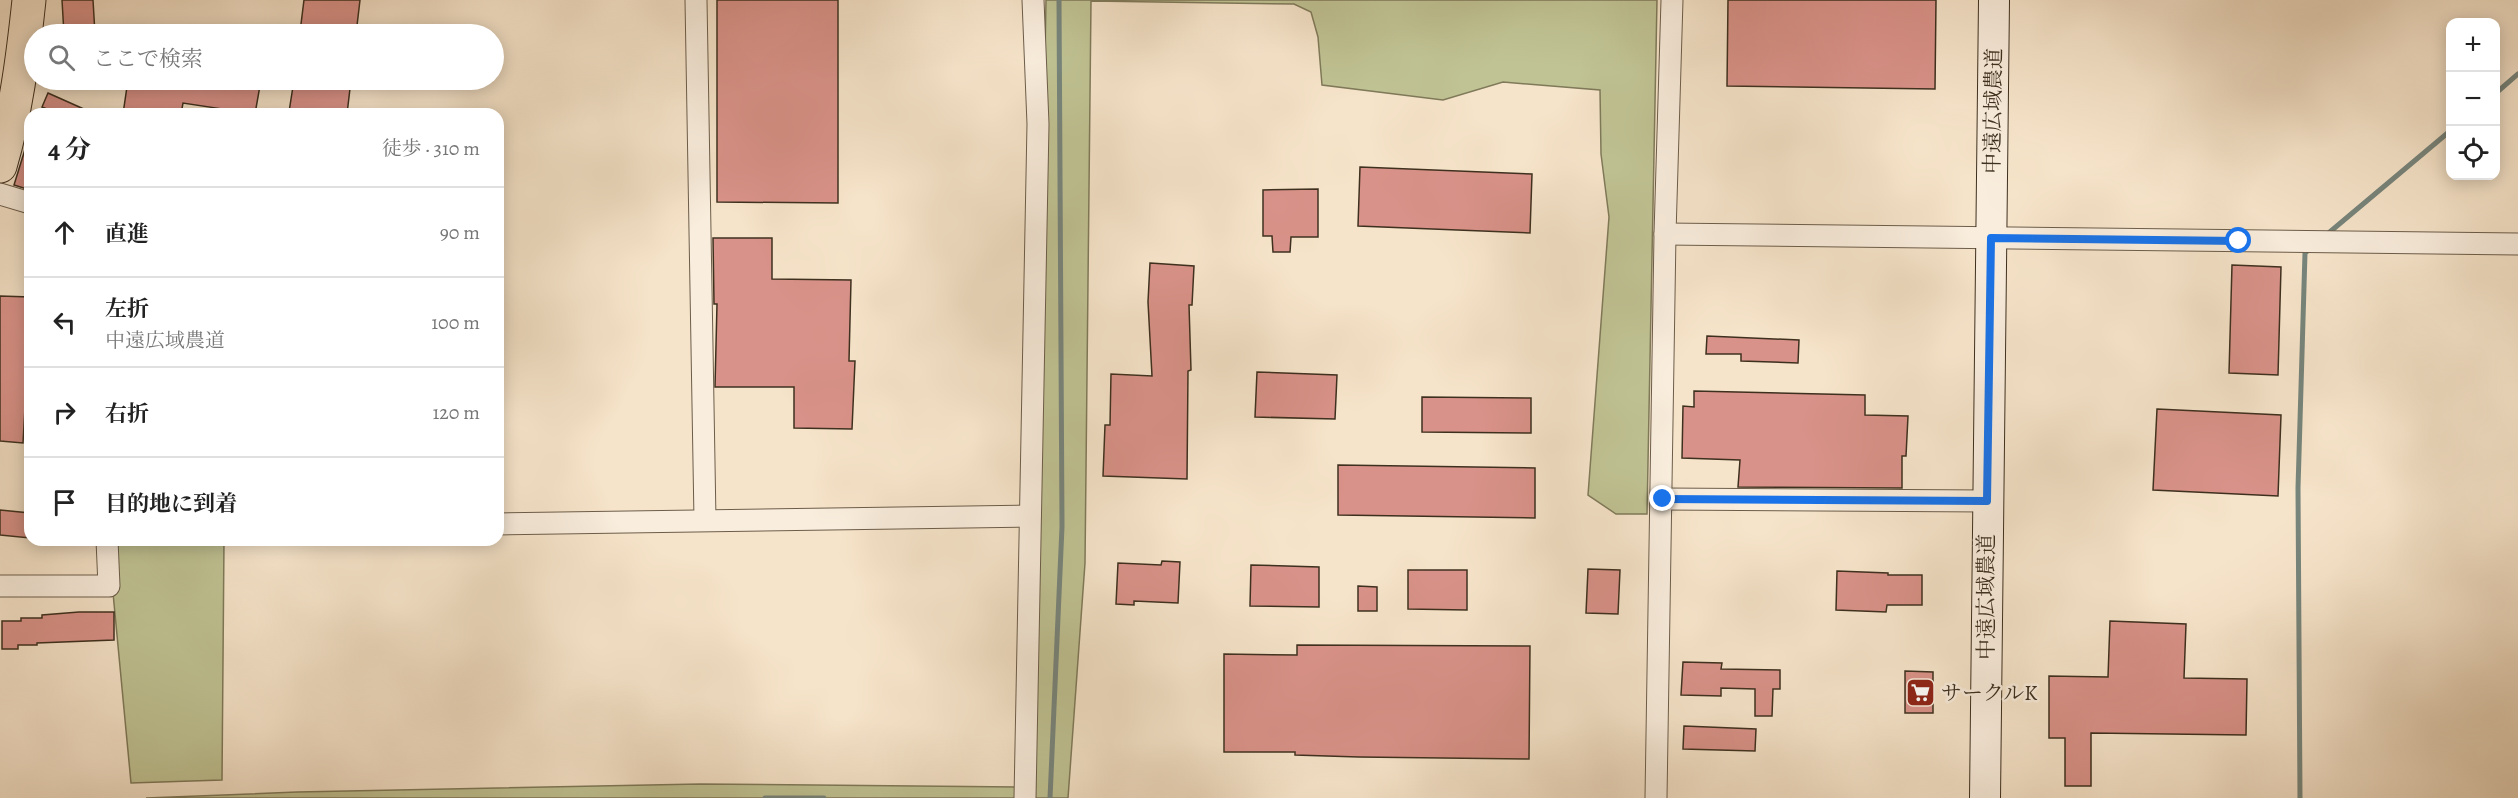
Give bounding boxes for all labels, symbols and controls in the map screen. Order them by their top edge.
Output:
map controls [2446,18,2500,180]
button: + [2446,18,2500,72]
search box [24,24,504,90]
icon: search [45,41,78,74]
text: ここで検索 [93,44,203,74]
street label: 中遠広域農道 [1978,48,2008,174]
button: − [2446,72,2500,126]
button: locate [2446,126,2500,180]
text: 4 分 [48,132,91,167]
text: 徒歩 · 310 m [382,135,480,162]
icon: ahead [48,216,81,249]
text: 直進 [105,219,149,249]
text: 90 m [440,219,480,246]
route start [2225,227,2251,253]
text: 左折 [105,294,149,324]
icon: left [48,306,81,339]
text: 100 m [431,309,480,336]
text: 中遠広域農道 [105,327,225,354]
icon: right [48,396,81,429]
text: 右折 [105,399,149,429]
text: 120 m [432,399,480,426]
route end [1649,485,1675,511]
icon: arrive [48,486,81,519]
text: 目的地に到着 [105,489,237,519]
street label: 中遠広域農道 [1972,534,2000,660]
supermarket icon: サークルK [1904,677,1936,709]
place label: サークルK [1941,679,2038,707]

